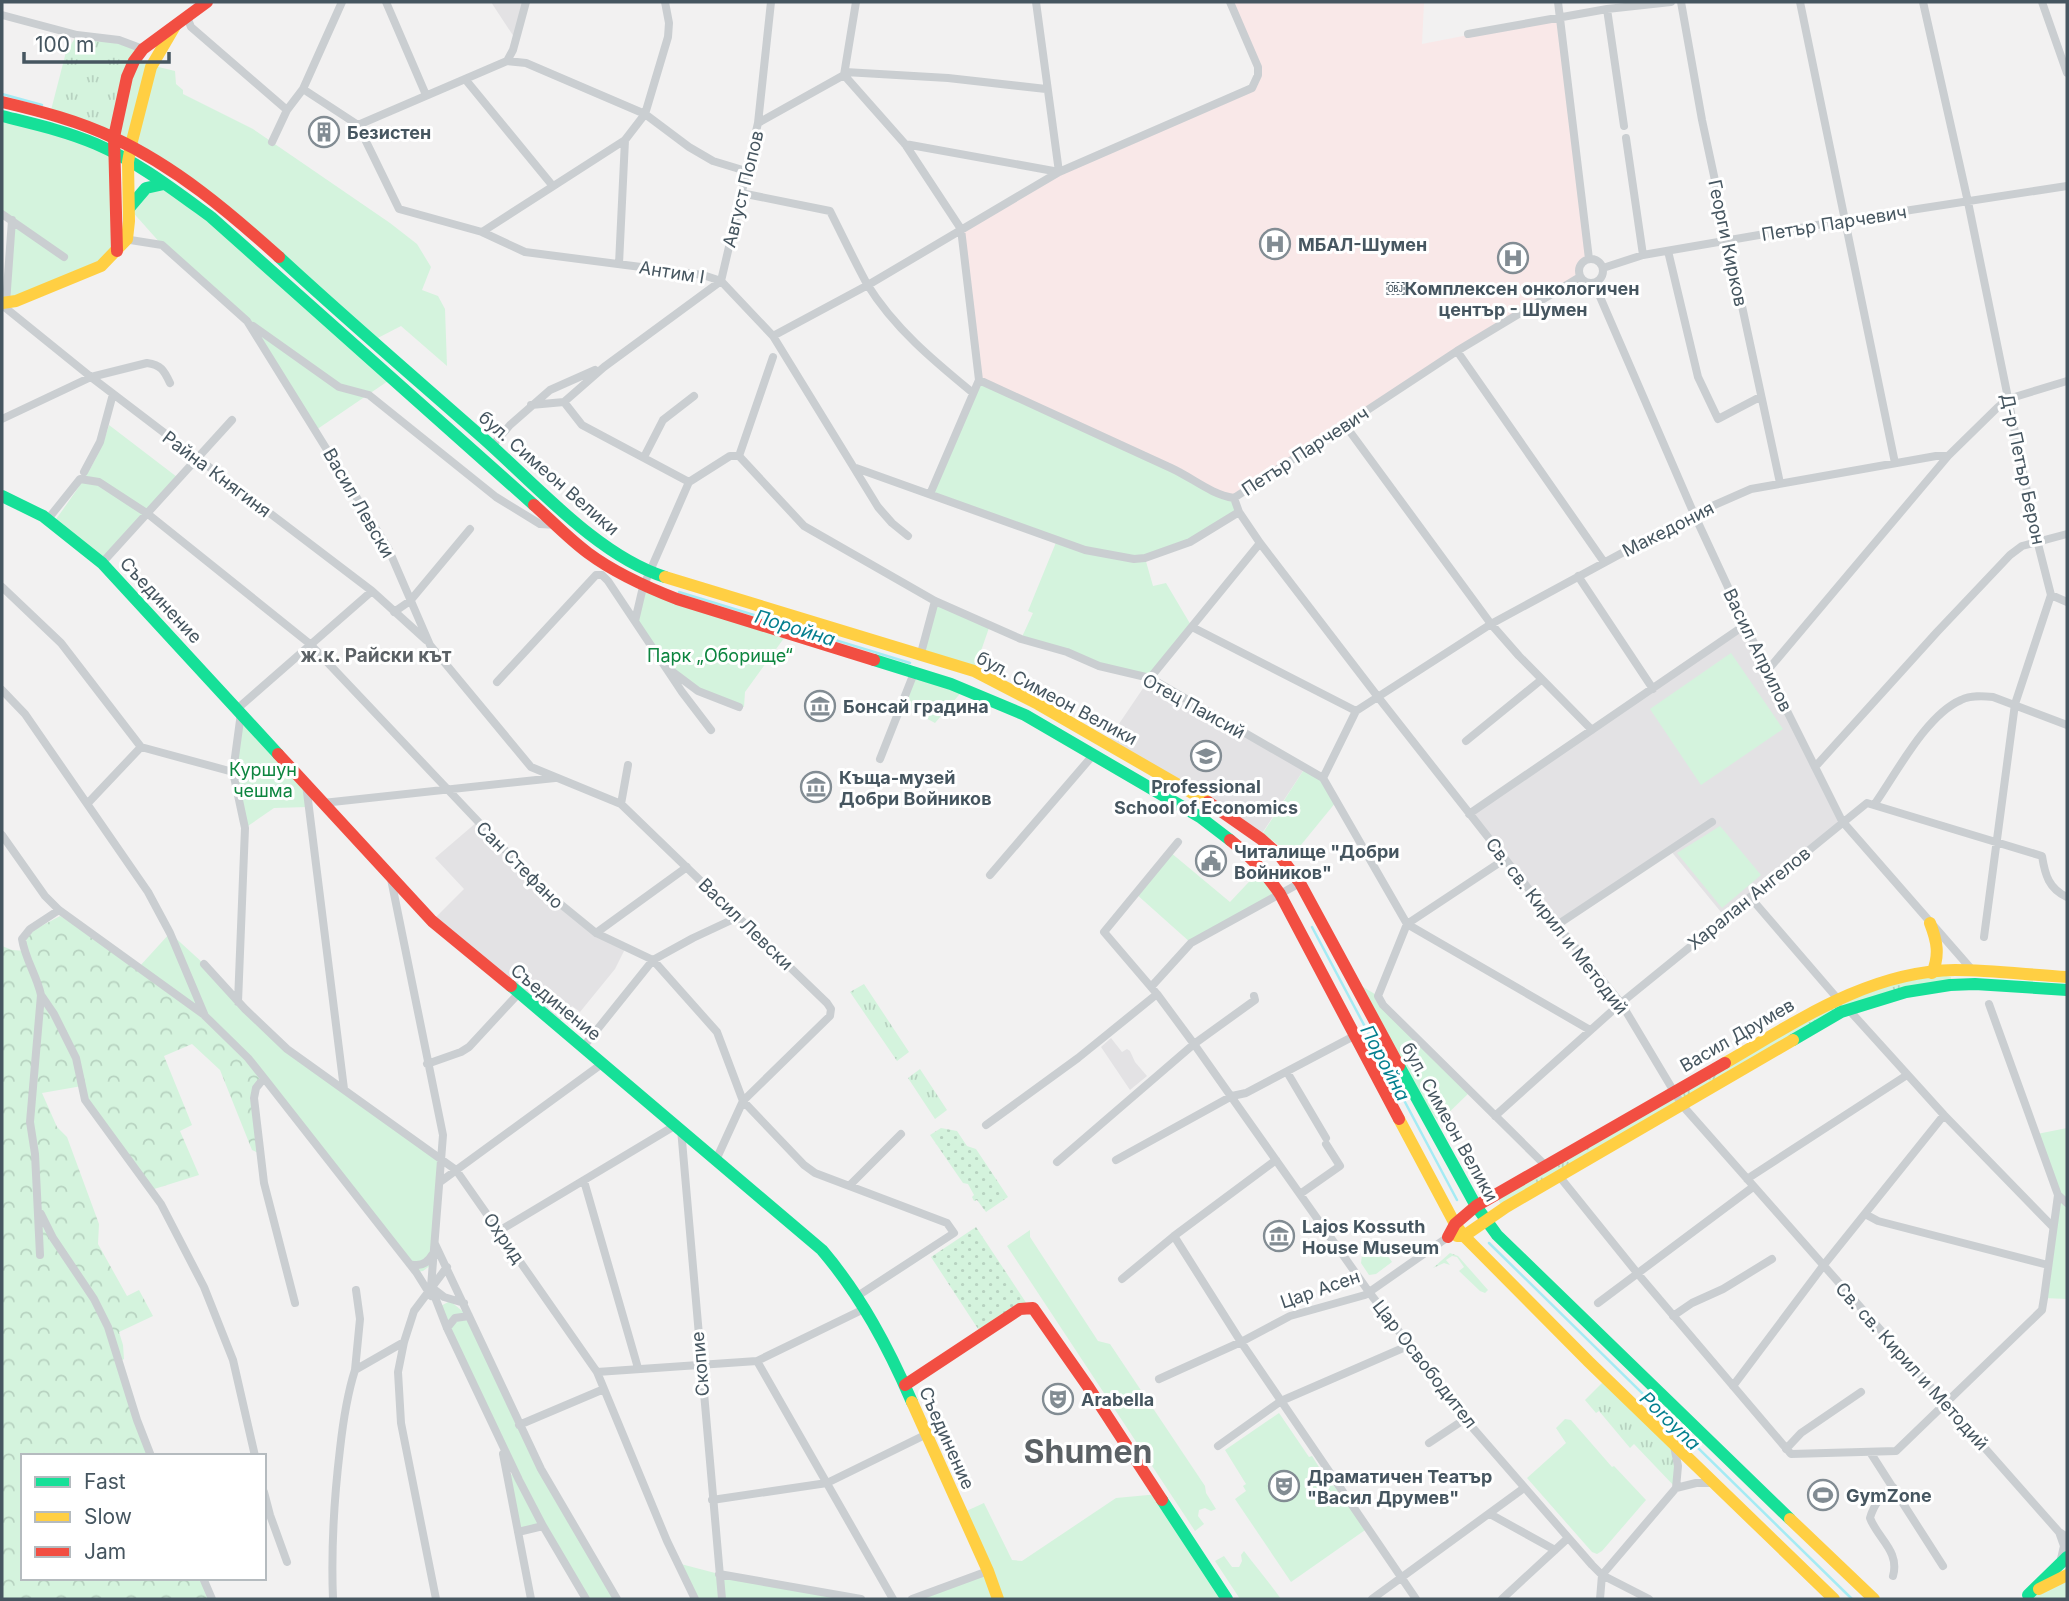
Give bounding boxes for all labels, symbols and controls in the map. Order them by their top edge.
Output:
scale bar [24,21,170,65]
text: 100 m [35,32,94,57]
building icon: Безистен [307,115,341,149]
place label: Безистен [347,122,431,143]
street label: Август Попов [718,128,768,250]
street label: Георги Кирков [1704,178,1752,308]
street label: Петър Парчевич [1760,201,1908,245]
hospital icon: МБАЛ-Шумен [1258,227,1292,261]
place label: МБАЛ-Шумен [1298,234,1427,255]
hospital icon: ￼Комплексен онкологичен център - Шумен [1496,241,1530,275]
street label: Антим I [638,256,706,288]
place label: ￼Комплексен онкологичен център - Шумен [1387,278,1639,320]
street label: Д-р Петър Берон [1997,392,2049,546]
street label: Петър Парчевич [1238,402,1372,500]
street label: бул. Симеон Велики [475,406,623,540]
street label: Райна Княгиня [159,426,275,522]
street label: Васил Левски [319,444,399,562]
street label: Македония [1619,497,1717,561]
street label: Съединение [116,553,206,647]
street label: Васил Априлов [1719,585,1797,715]
water label: Поройна [752,605,838,651]
district label: ж.к. Райски кът [301,644,452,667]
park label: Парк „Оборище“ [647,645,793,666]
street label: бул. Симеон Велики [973,647,1141,749]
street label: Отец Паисий [1139,669,1249,743]
museum icon: Бонсай градина [803,689,837,723]
place label: Бонсай градина [843,696,989,717]
school or university icon: Professional School of Economics [1189,739,1223,773]
park label: Куршун чешма [229,759,297,801]
place label: Къща-музей Добри Войников [839,767,992,809]
museum icon: Къща-музей Добри Войников [799,770,833,804]
place label: Professional School of Economics [1114,776,1298,818]
street label: Сан Стефано [472,817,568,913]
street label: Св. св. Кирил и Методий [1482,834,1632,1018]
place label: Читалище "Добри Войников" [1234,841,1400,883]
street label: Харалан Ангелов [1684,842,1814,954]
public building icon: Читалище "Добри Войников" [1194,844,1228,878]
street label: Васил Левски [694,874,798,974]
street label: Съединение [507,959,605,1045]
street label: Васил Друмев [1676,994,1798,1076]
water label: Поройна [1355,1021,1415,1105]
street label: бул. Симеон Велики [1397,1039,1503,1205]
street label: Охрид [479,1209,529,1267]
place label: Lajos Kossuth House Museum [1302,1216,1439,1258]
museum icon: Lajos Kossuth House Museum [1262,1219,1296,1253]
street label: Цар Асен [1277,1266,1363,1312]
street label: Св. св. Кирил и Методий [1831,1278,1993,1454]
street label: Цар Освободител [1369,1296,1481,1432]
street label: Скопие [687,1331,713,1397]
theatre icon: Arabella [1041,1382,1075,1416]
street label: Съединение [915,1383,979,1493]
water label: Poroyna [1635,1387,1705,1456]
place label: Arabella [1081,1389,1154,1410]
district label: Shumen [1024,1432,1152,1471]
legend [21,1454,266,1580]
place label: Драматичен Театър "Васил Друмев" [1307,1466,1492,1508]
text: Fast [84,1469,126,1494]
theatre icon: Драматичен Театър "Васил Друмев" [1267,1469,1301,1503]
sports icon: GymZone [1806,1478,1840,1512]
place label: GymZone [1846,1485,1932,1506]
text: Slow [84,1504,132,1529]
text: Jam [84,1539,126,1564]

